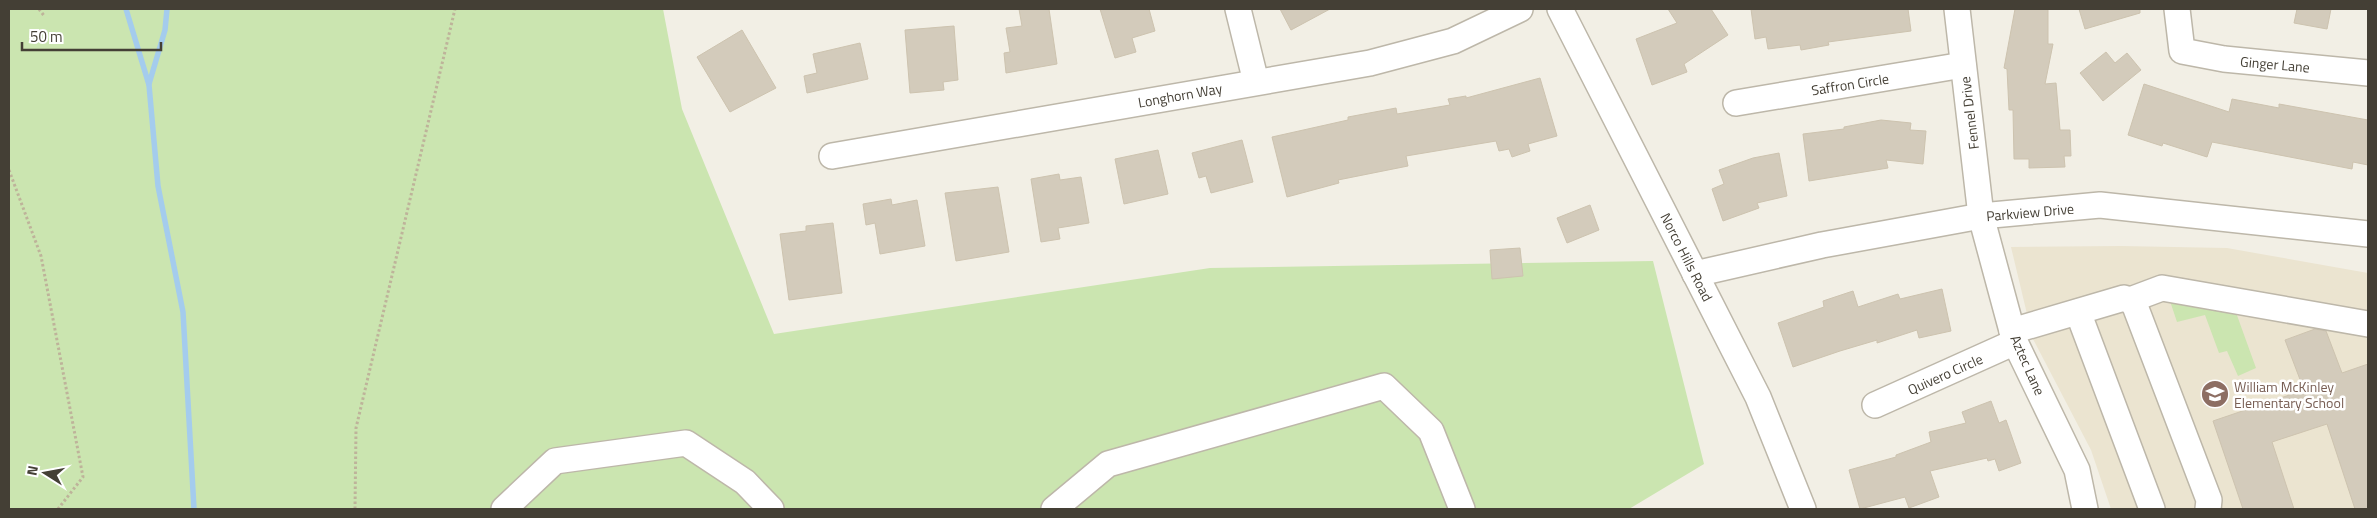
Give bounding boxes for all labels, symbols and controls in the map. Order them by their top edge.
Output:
scale bar [22,20,161,52]
text: 50 m [30,25,63,48]
street label: Ginger Lane [2239,51,2311,77]
street label: Saffron Circle [1810,68,1890,100]
street label: Fennel Drive [1954,75,1984,151]
street label: Longhorn Way [1136,77,1224,113]
street label: Parkview Drive [1985,198,2075,226]
street label: Norco Hills Road [1656,209,1718,305]
street label: Aztec Lane [2005,331,2051,399]
street label: Quivero Circle [1904,348,1986,400]
place label: William McKinley Elementary School [2234,376,2344,413]
school or university icon: William McKinley Elementary School [2200,379,2230,409]
north arrow [20,448,70,498]
text: N [21,464,43,477]

